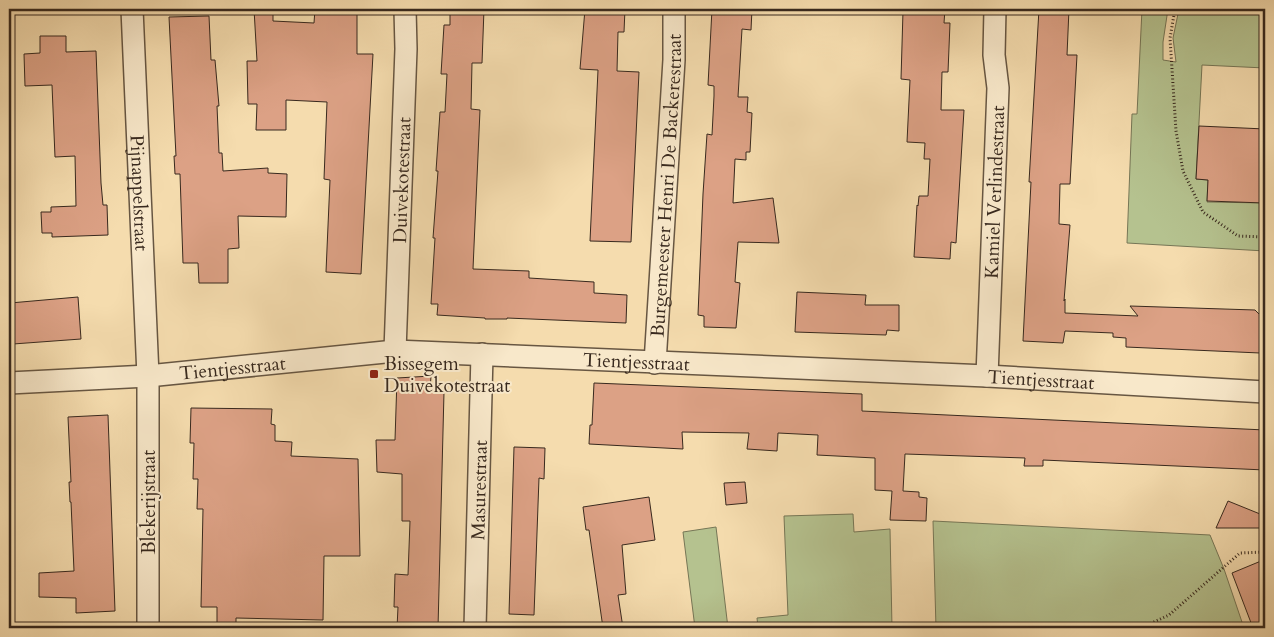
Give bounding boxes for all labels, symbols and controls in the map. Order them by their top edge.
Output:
street label: Burgemeester Henri De Backerestraat [645,34,688,338]
street label: Kamiel Verlindestraat [979,105,1011,279]
street label: Duivekotestraat [387,117,418,244]
street label: Pijnappelstraat [123,134,155,252]
street label: Tientjesstraat [582,347,690,377]
street label: Tientjesstraat [178,350,287,387]
place label: Bissegem Duivekotestraat [384,351,510,399]
street label: Tientjesstraat [987,364,1095,396]
marker: Bissegem Duivekotestraat [368,368,380,380]
street label: Masurestraat [465,440,494,541]
street label: Blekerijstraat [136,450,162,554]

